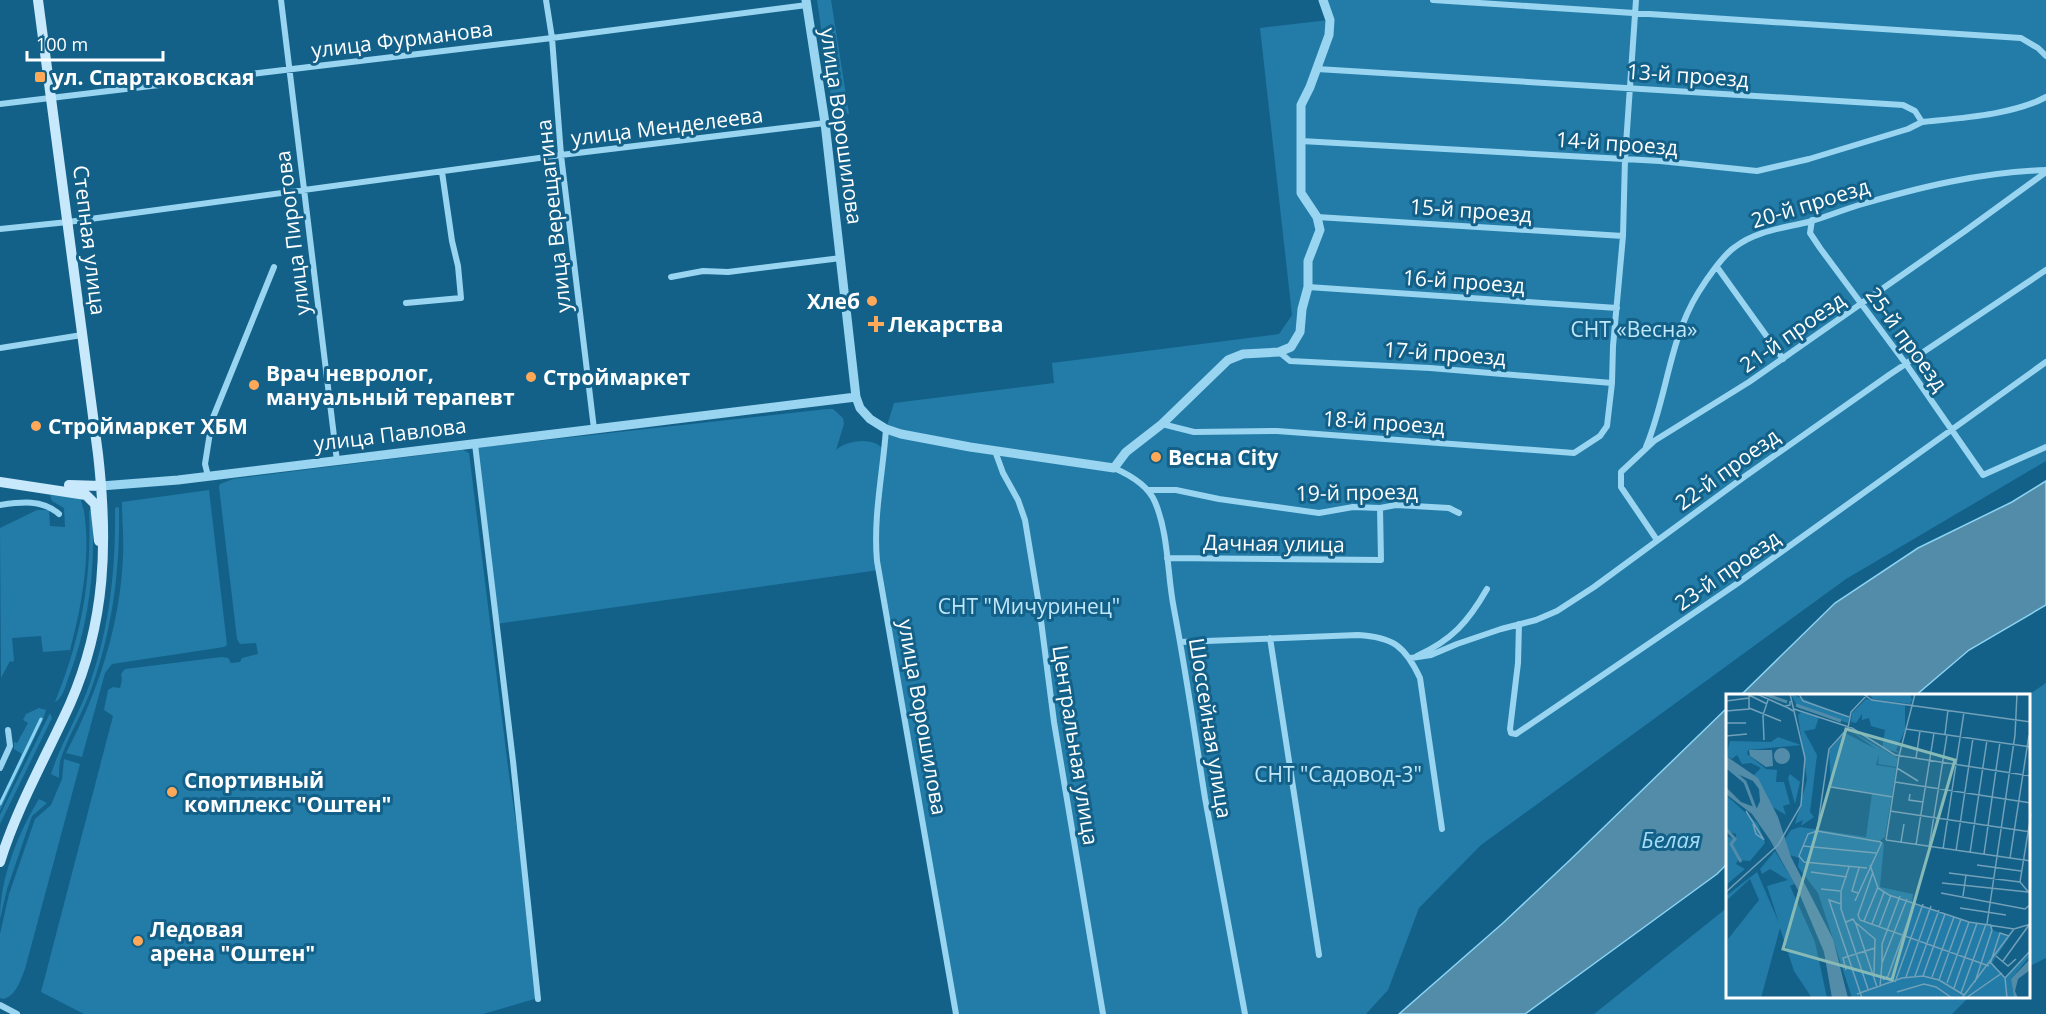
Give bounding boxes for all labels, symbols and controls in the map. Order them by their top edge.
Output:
street label: улица Фурманова [309,14,495,64]
scale bar [27,24,164,62]
street label: улица Ворошилова [814,26,870,226]
text: 100 m [36,32,88,56]
street label: 13-й проезд [1626,57,1750,93]
place label: ул. Спартаковская [52,63,254,91]
marker: ул. Спартаковская [33,70,47,84]
street label: улица Менделеева [569,100,765,152]
street label: улица Верещагина [529,118,577,314]
street label: 14-й проезд [1555,125,1679,161]
street label: улица Пирогова [268,149,316,317]
street label: Степная улица [67,164,113,316]
street label: 20-й проезд [1748,172,1872,234]
street label: 15-й проезд [1409,192,1533,228]
street label: 16-й проезд [1402,263,1526,299]
street label: 25-й проезд [1860,281,1954,397]
street label: 21-й проезд [1734,286,1850,378]
place label: Хлеб [807,287,860,315]
marker: Хлеб [865,294,879,308]
place label: Лекарства [888,310,1003,338]
park label: СНТ «Весна» [1571,315,1697,343]
marker: Лекарства [869,317,883,331]
street label: 17-й проезд [1383,335,1507,371]
place label: Врач невролог, мануальный терапевт [266,359,515,411]
place label: Строймаркет [543,363,691,391]
marker: Строймаркет [524,370,538,384]
marker: Врач невролог, мануальный терапевт [247,378,261,392]
street label: 18-й проезд [1322,404,1446,440]
street label: улица Павлова [312,411,468,457]
place label: Строймаркет ХБМ [48,412,248,440]
marker: Строймаркет ХБМ [29,419,43,433]
street label: 22-й проезд [1669,422,1785,516]
place label: Весна City [1168,443,1278,471]
marker: Весна City [1149,450,1163,464]
street label: 19-й проезд [1296,477,1418,507]
street label: 23-й проезд [1669,524,1785,616]
street label: Дачная улица [1203,528,1345,558]
park label: СНТ "Мичуринец" [938,592,1120,620]
street label: улица Ворошилова [892,617,954,817]
street label: Шоссейная улица [1183,636,1239,820]
street label: Центральная улица [1046,643,1106,847]
inset map [1726,694,2031,999]
park label: СНТ "Садовод-3" [1254,760,1422,788]
place label: Спортивный комплекс "Оштен" [184,766,391,818]
marker: Спортивный комплекс "Оштен" [165,785,179,799]
water label: Белая [1641,824,1701,854]
place label: Ледовая арена "Оштен" [150,915,315,967]
marker: Ледовая арена "Оштен" [131,934,145,948]

